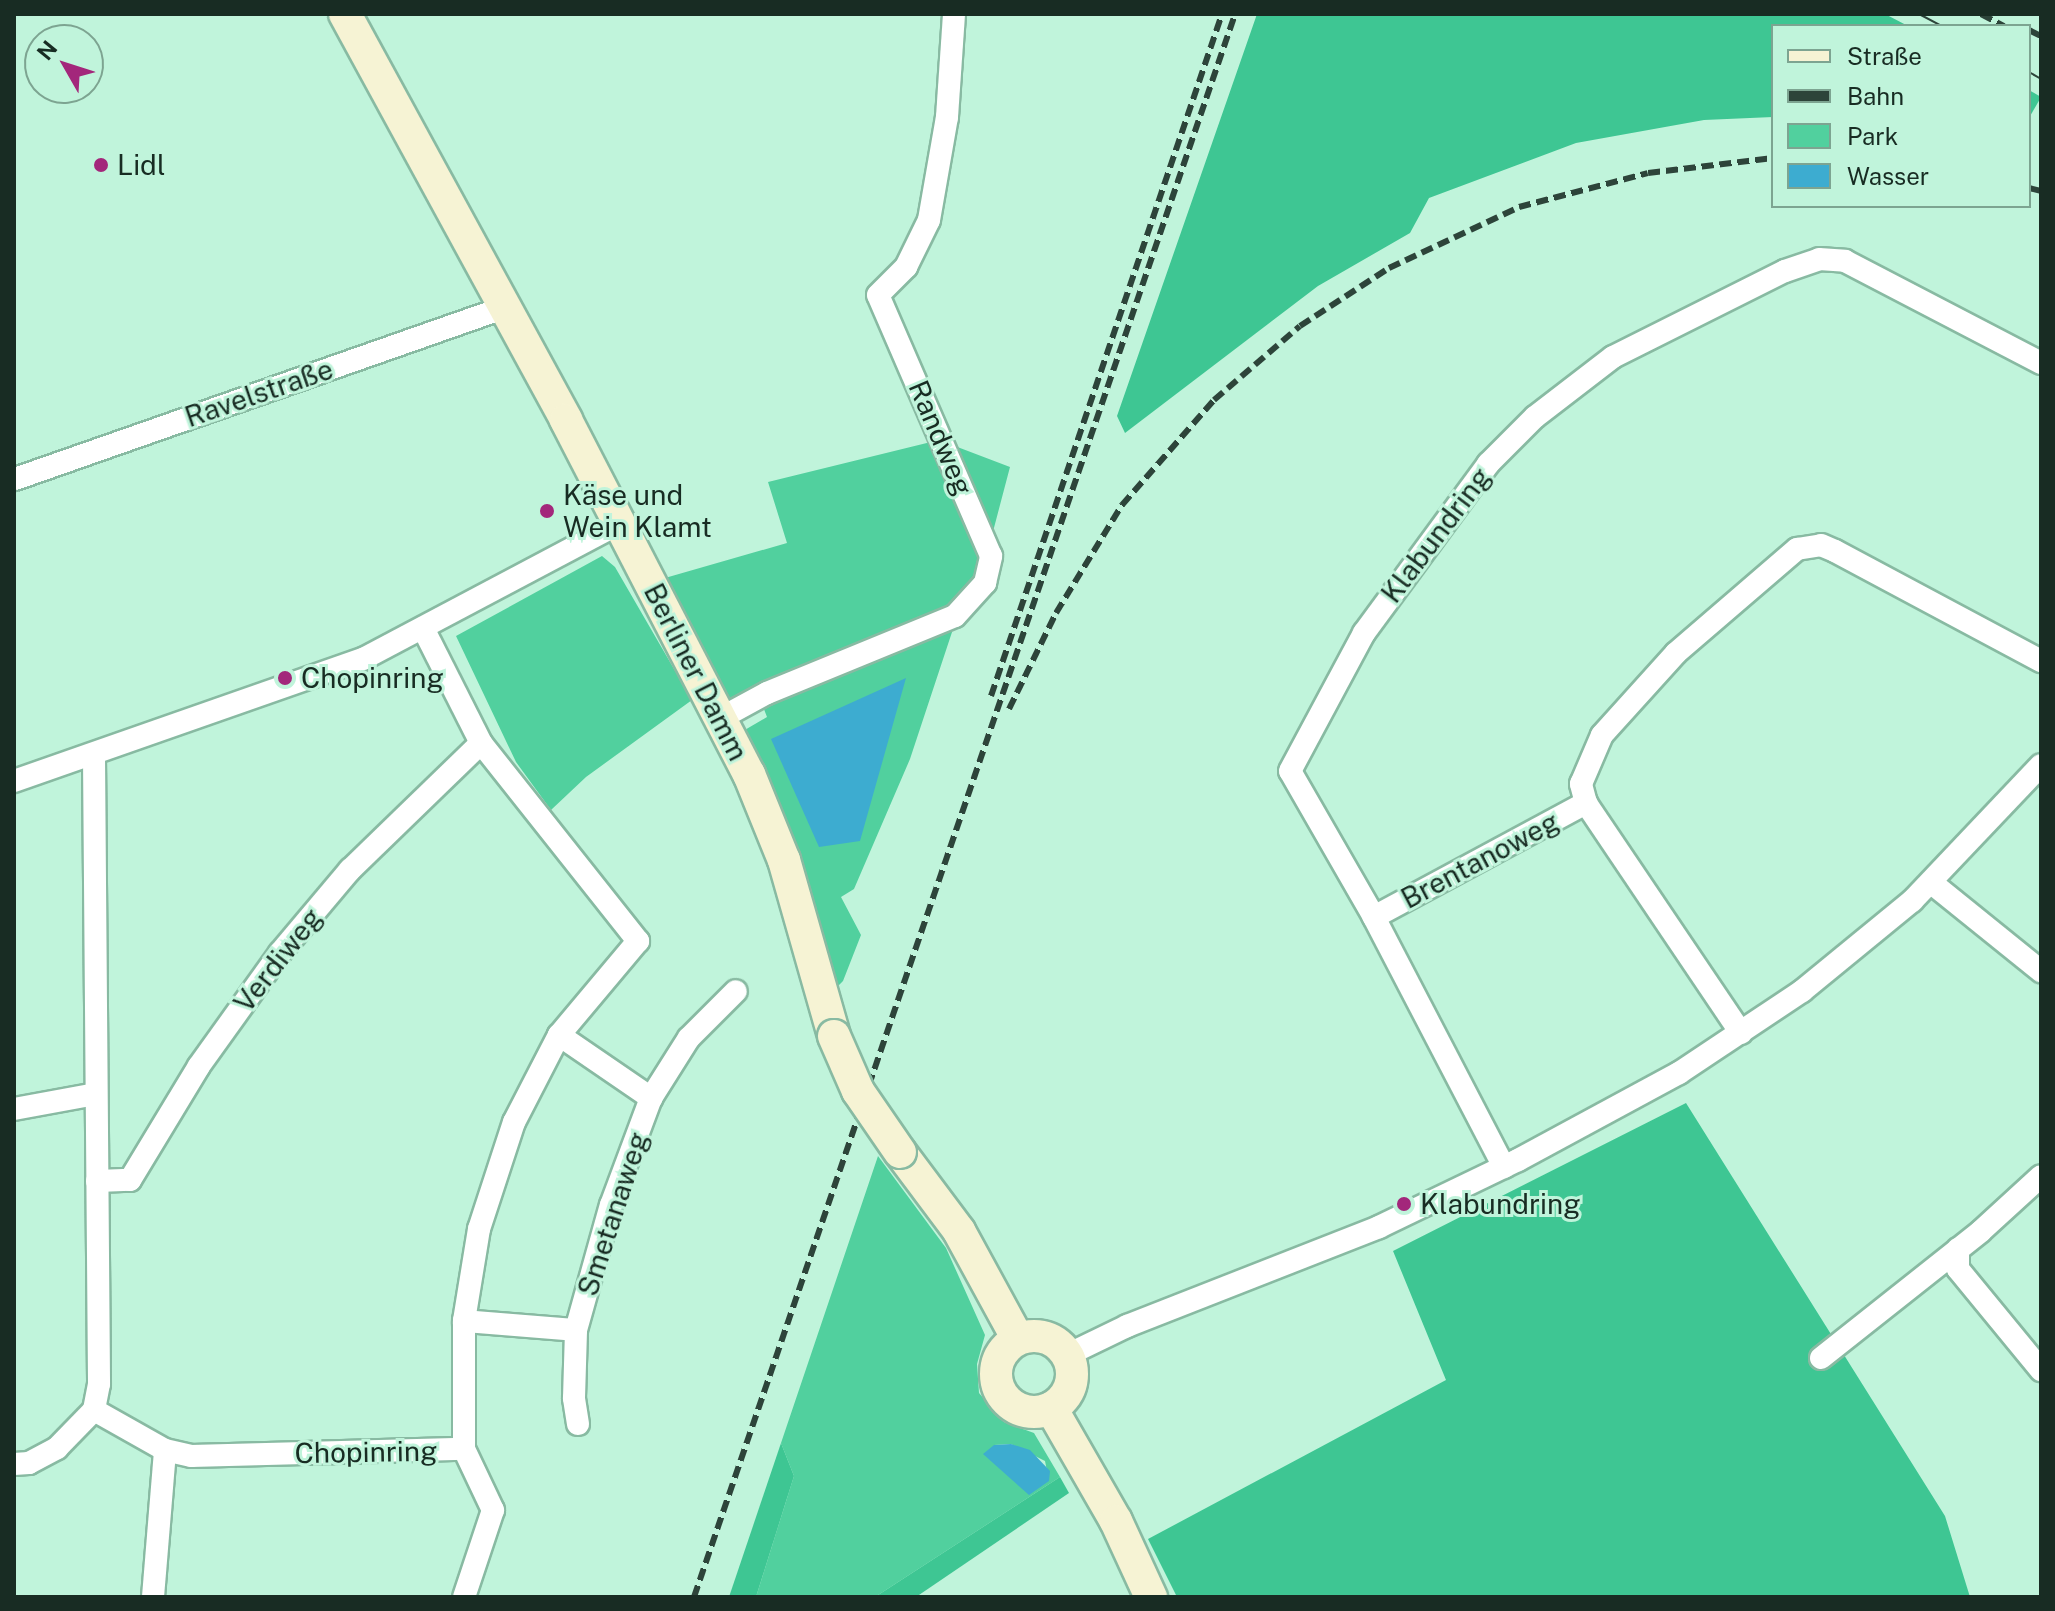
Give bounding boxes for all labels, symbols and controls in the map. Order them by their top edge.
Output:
north arrow [24,24,104,104]
legend [1771,24,2031,208]
text: N [31,35,62,65]
text: Straße [1847,42,1922,70]
text: Bahn [1847,82,1904,110]
text: Park [1847,122,1898,150]
place label: Lidl [117,148,165,182]
marker: Lidl [92,156,110,174]
text: Wasser [1847,162,1929,190]
street label: Ravelstraße [180,352,338,434]
street label: Randweg [902,375,980,501]
street label: Klabundring [1374,461,1498,609]
place label: Käse und Wein Klamt [563,478,712,544]
marker: Käse und Wein Klamt [538,502,556,520]
street label: Berliner Damm [637,578,755,766]
place label: Chopinring [301,661,444,695]
marker: Chopinring [276,669,294,687]
street label: Brentanoweg [1395,804,1565,916]
street label: Verdiweg [227,901,329,1019]
street label: Smetanaweg [571,1128,655,1300]
place label: Klabundring [1420,1187,1581,1221]
marker: Klabundring [1395,1195,1413,1213]
street label: Chopinring [294,1434,438,1470]

